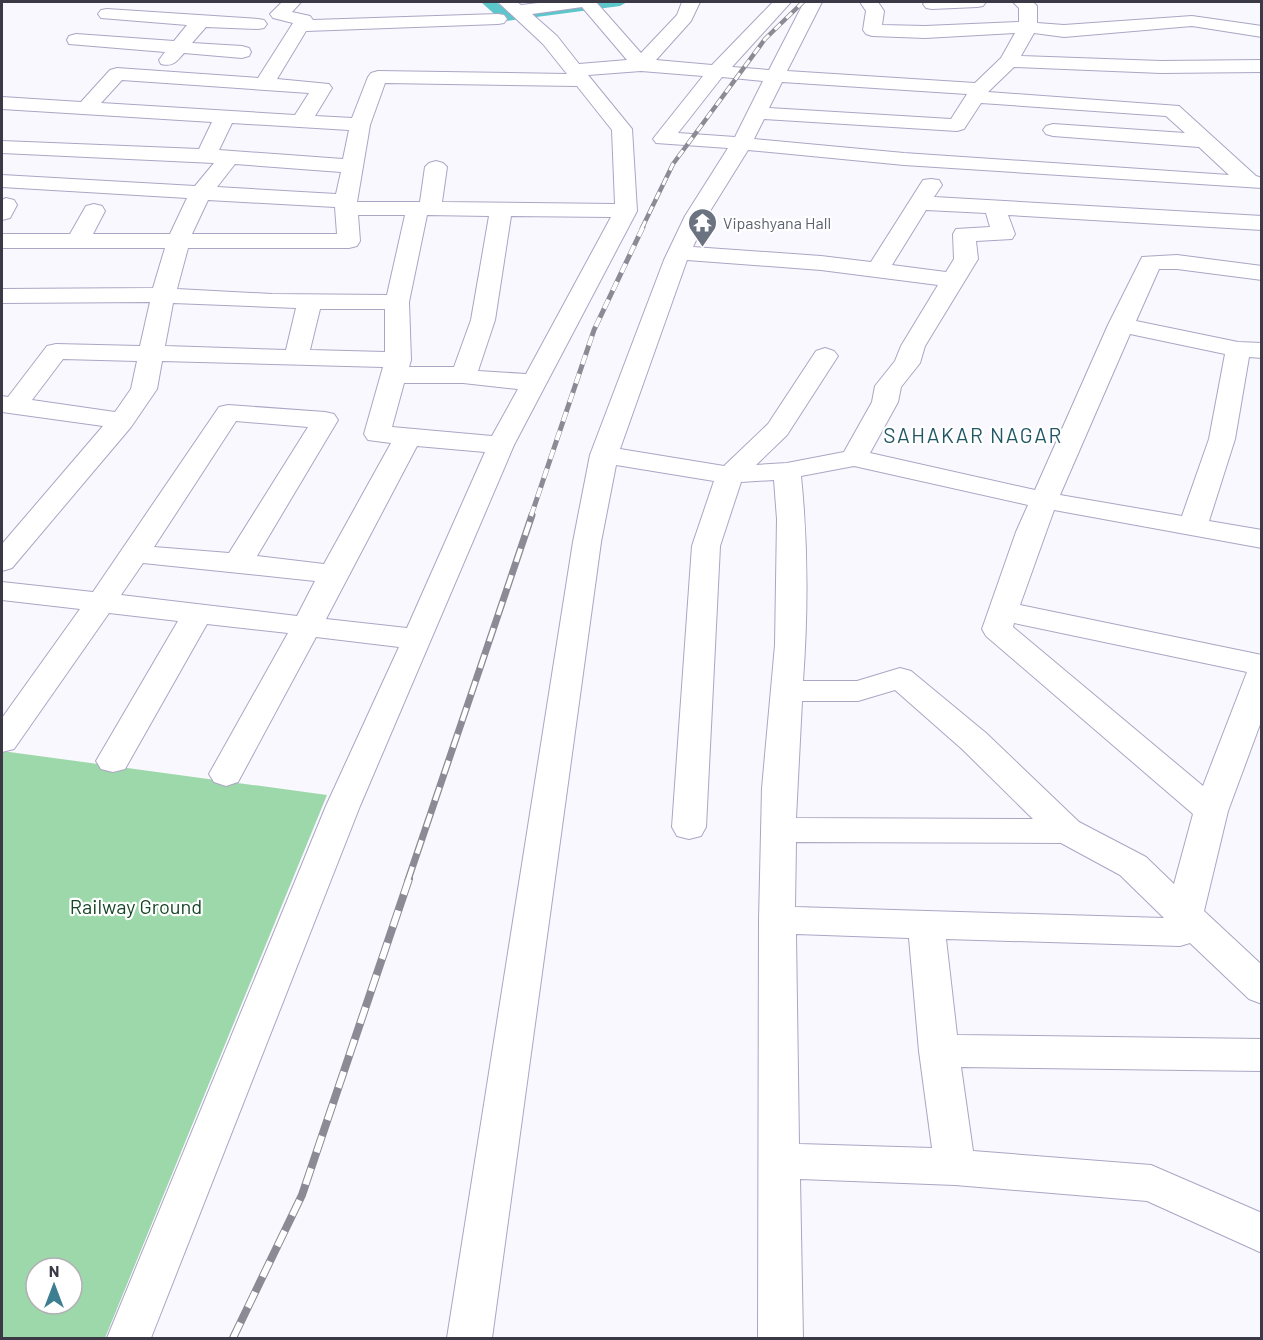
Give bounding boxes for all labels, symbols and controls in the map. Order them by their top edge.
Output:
temple icon: Vipashyana Hall [686,206,718,248]
place label: Vipashyana Hall [723,213,831,232]
district label: SAHAKAR NAGAR [883,422,1063,447]
park label: Railway Ground [70,894,202,918]
north arrow [24,1256,84,1316]
text: N [49,1261,59,1280]

